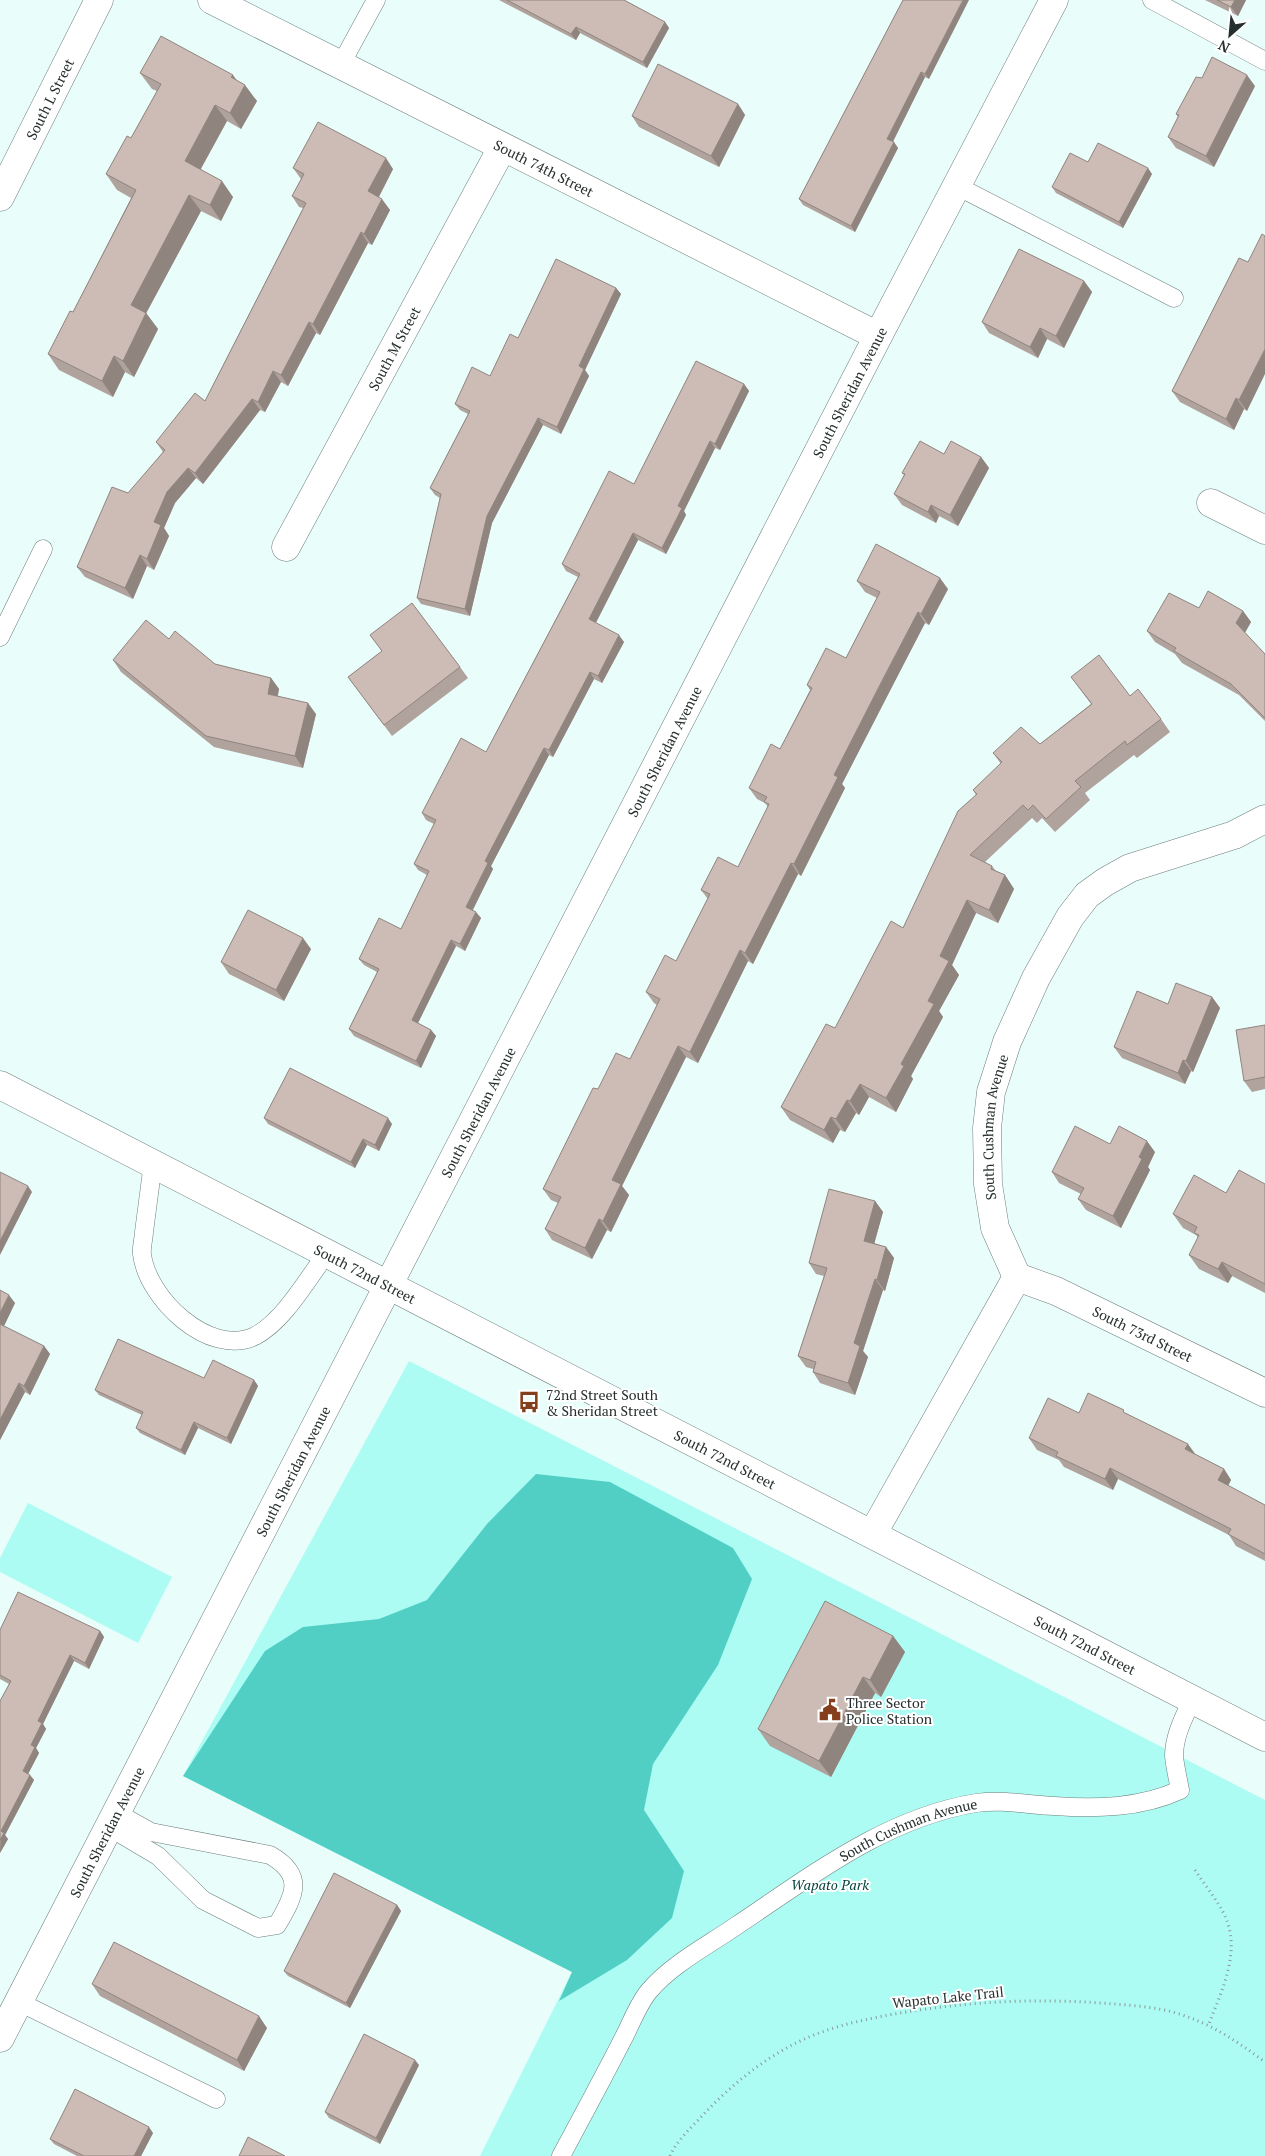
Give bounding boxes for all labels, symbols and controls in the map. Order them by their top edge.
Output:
north arrow [1205,10,1255,60]
text: N [1214,36,1233,58]
street label: South L Street [21,54,78,143]
street label: South 74th Street [491,134,598,201]
street label: South M Street [363,302,424,394]
street label: South Sheridan Avenue [807,323,891,461]
street label: South Sheridan Avenue [622,682,705,820]
street label: South Sheridan Avenue [436,1043,519,1181]
street label: South Cushman Avenue [977,1051,1012,1202]
street label: South 72nd Street [311,1239,420,1308]
street label: South 73rd Street [1090,1301,1197,1366]
place label: 72nd Street South & Sheridan Street [546,1385,659,1420]
bus stop icon: 72nd Street South & Sheridan Street [516,1389,542,1415]
street label: South Sheridan Avenue [251,1402,334,1540]
street label: South 72nd Street [671,1425,780,1493]
street label: South 72nd Street [1031,1610,1140,1679]
place label: Three Sector Police Station [846,1693,933,1728]
public building icon: Three Sector Police Station [817,1697,843,1723]
street label: South Sheridan Avenue [65,1763,148,1900]
street label: South Cushman Avenue [835,1793,979,1865]
park label: Wapato Park [791,1875,869,1894]
street label: Wapato Lake Trail [891,1982,1005,2012]

